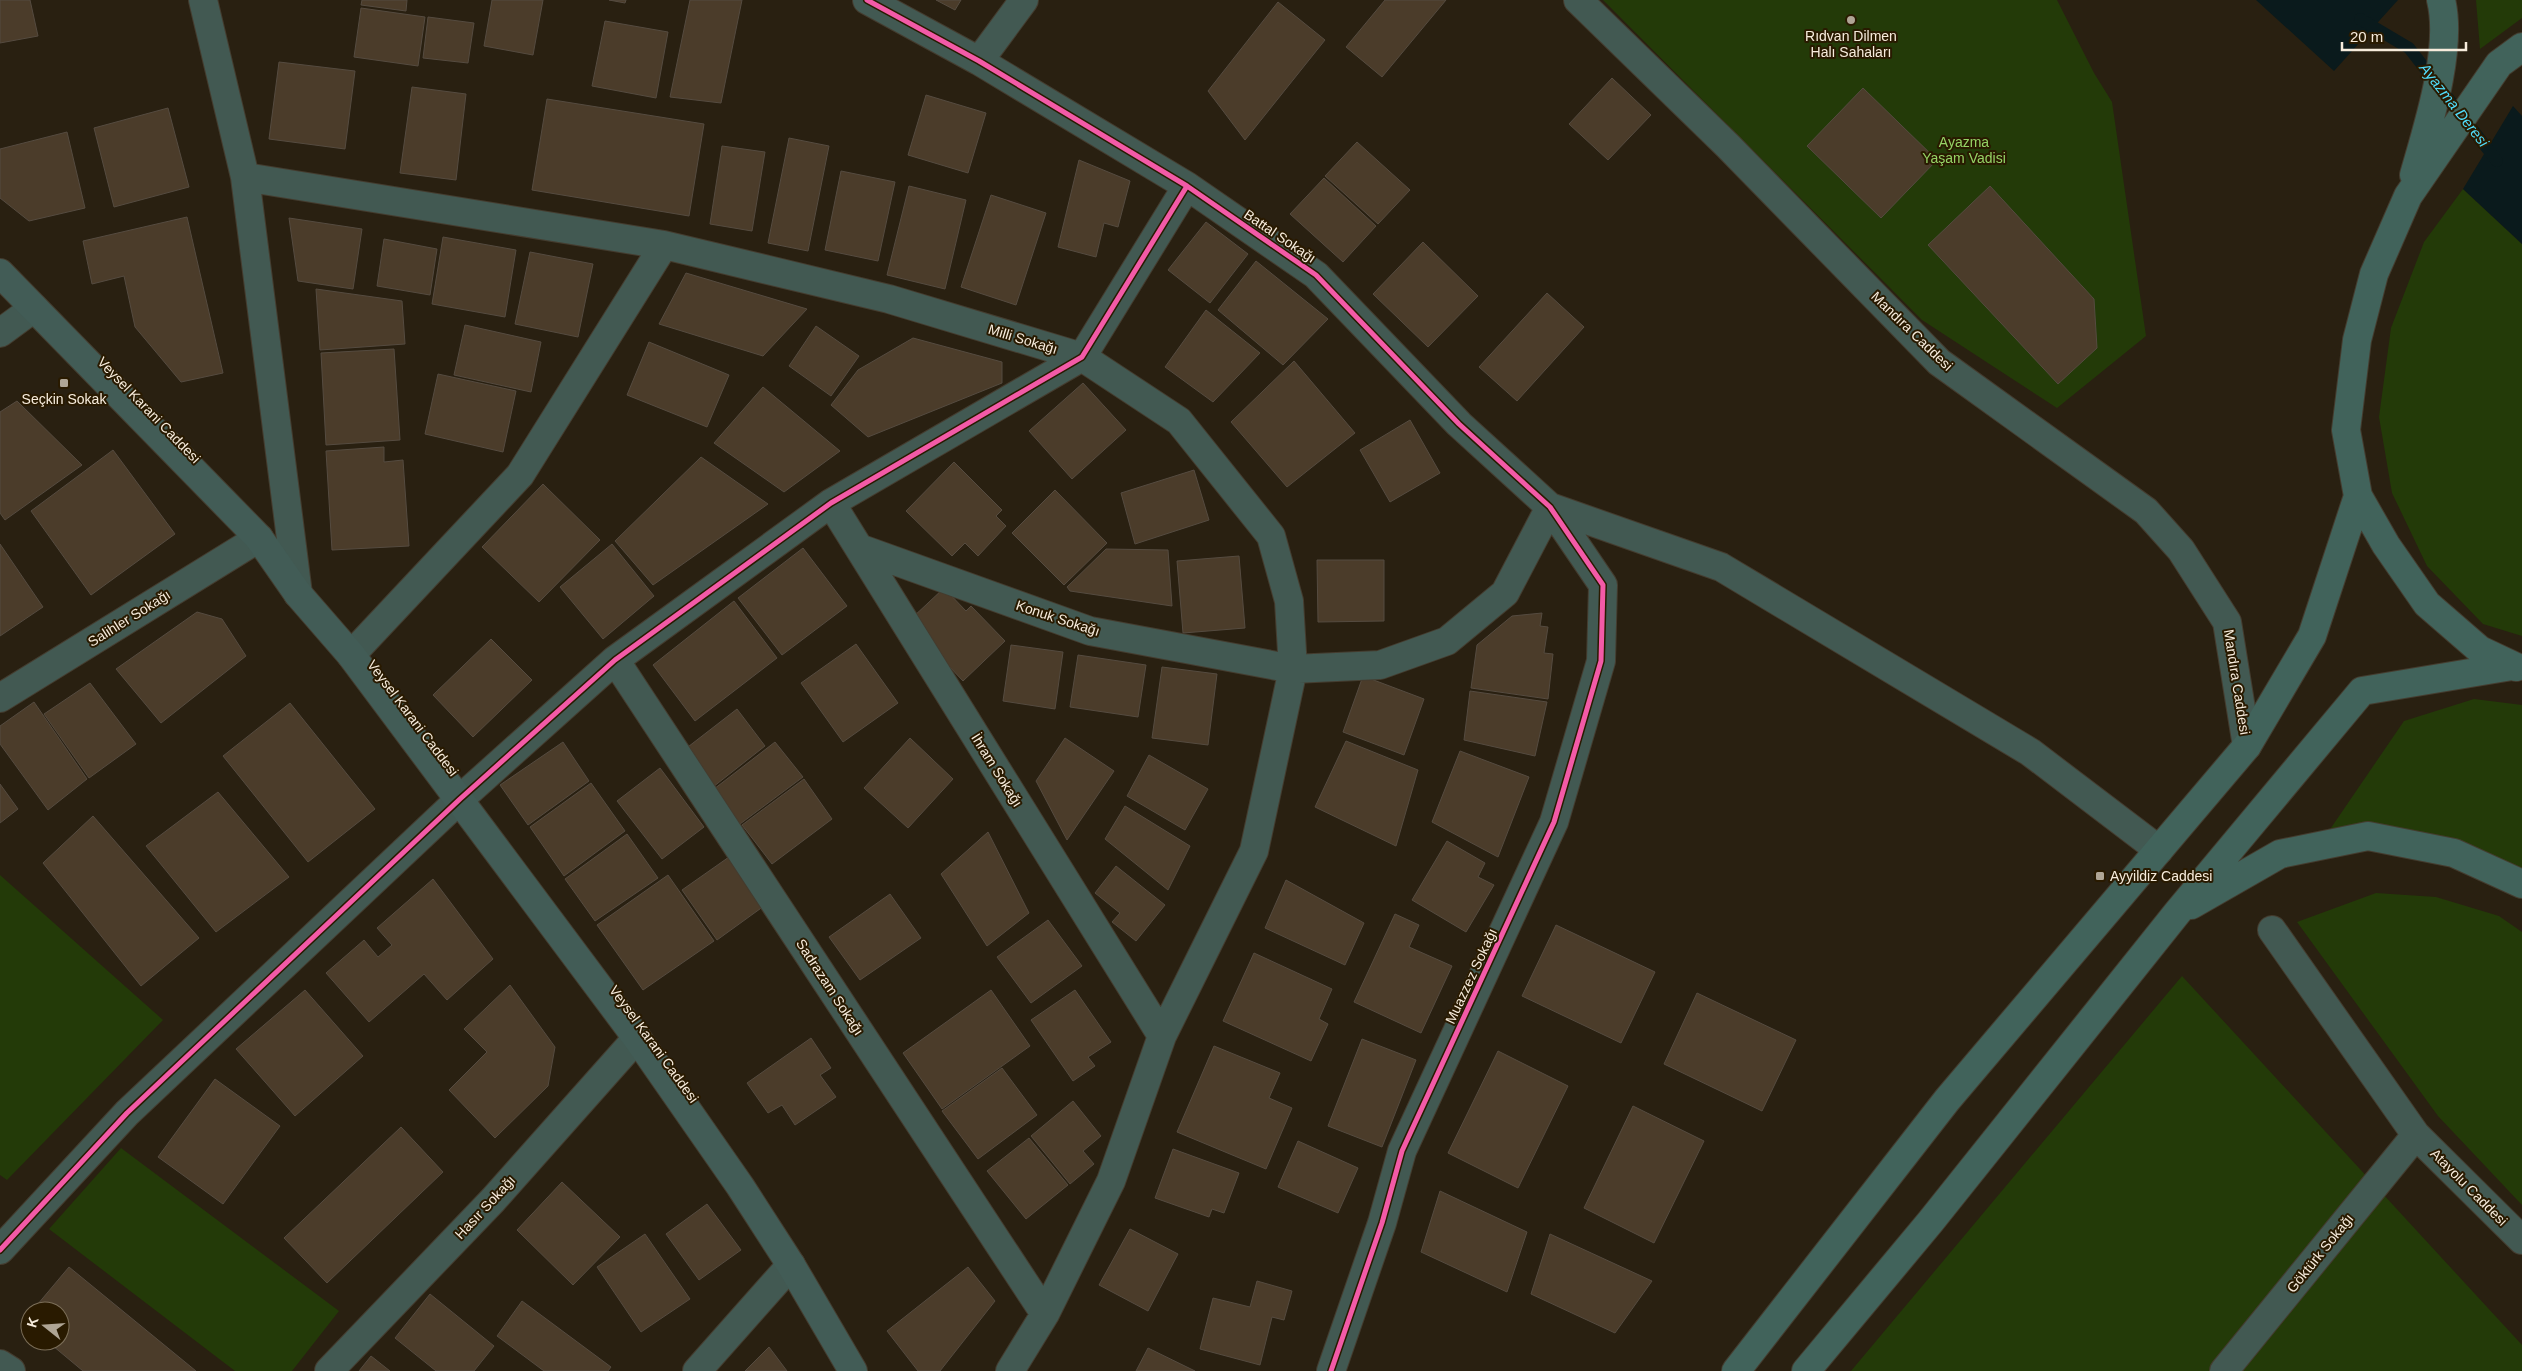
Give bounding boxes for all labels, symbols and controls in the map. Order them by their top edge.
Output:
marker: Rıdvan Dilmen Halı Sahaları [1845,14,1857,26]
scale bar [2342,20,2466,52]
place label: Rıdvan Dilmen Halı Sahaları [1805,28,1897,60]
text: 20 m [2350,28,2383,45]
water label: Ayazma Deresi [2416,59,2493,150]
park label: Ayazma Yaşam Vadisi [1922,134,2006,166]
street label: Battal Sokağı [1241,206,1319,266]
street label: Mandıra Caddesi [1868,288,1956,374]
street label: Milli Sokağı [986,321,1060,357]
street label: Veysel Karani Caddesi [94,354,204,466]
marker: Seçkin Sokak [58,377,70,389]
place label: Seçkin Sokak [22,391,107,407]
street label: Salihler Sokağı [85,586,173,650]
street label: Konuk Sokağı [1014,597,1102,639]
street label: Mandıra Caddesi [2221,628,2253,736]
street label: Veysel Karani Caddesi [364,657,462,779]
street label: İhram Sokağı [968,730,1027,810]
place label: Ayyildiz Caddesi [2110,868,2212,884]
marker: Ayyildiz Caddesi [2094,870,2106,882]
street label: Muazzez Sokağı [1442,926,1500,1026]
street label: Sadrazam Sokağı [793,936,867,1038]
street label: Veysel Karani Caddesi [606,982,702,1106]
street label: Atayolu Caddesi [2427,1145,2511,1229]
street label: Hasır Sokağı [452,1172,518,1242]
street label: Göktürk Sokağı [2283,1210,2357,1296]
north arrow [20,1301,70,1351]
text: K [23,1315,42,1329]

